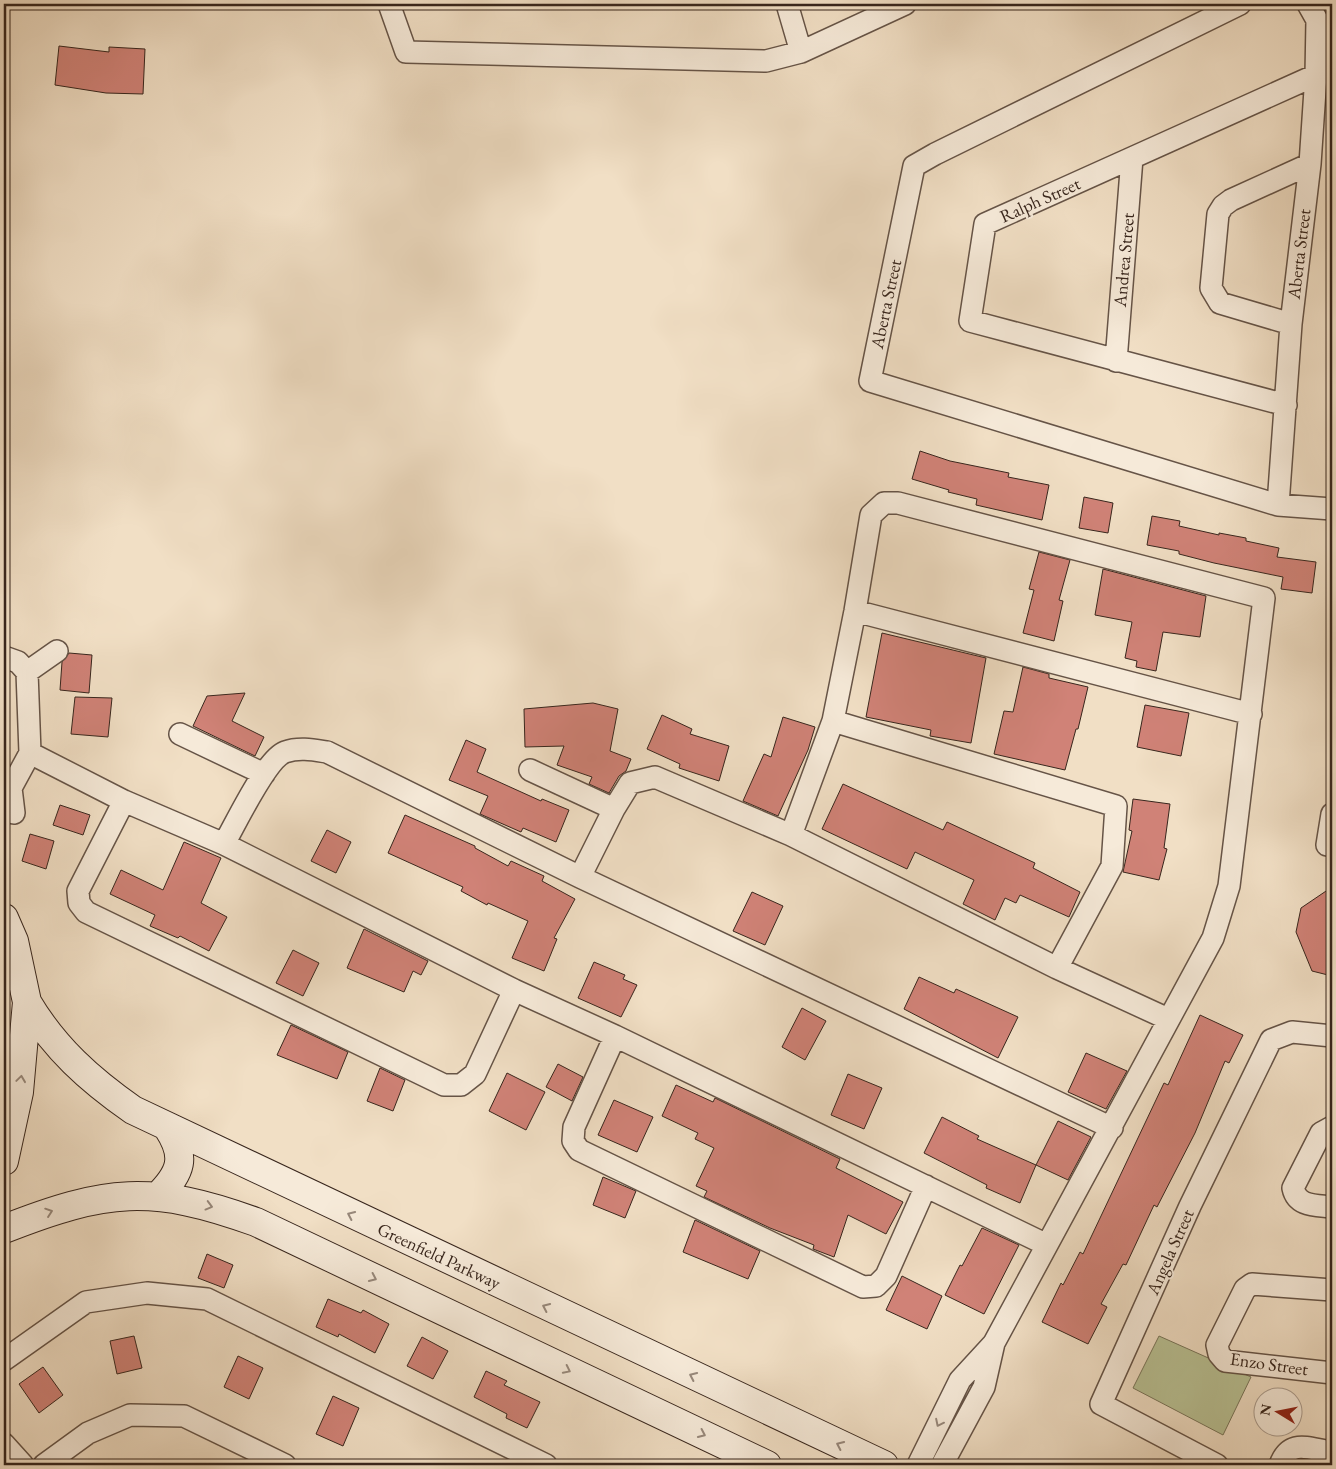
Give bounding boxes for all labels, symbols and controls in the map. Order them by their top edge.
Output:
street label: Ralph Street [996,171,1084,228]
street label: Aberta Street [1281,207,1315,301]
street label: Andrea Street [1108,212,1139,309]
street label: Aberta Street [865,257,906,352]
one-way arrow [15,1075,26,1083]
one-way arrow [204,1200,212,1210]
street label: Angela Street [1140,1205,1199,1299]
one-way arrow [45,1208,53,1218]
one-way arrow [347,1211,356,1221]
street label: Greenfield Parkway [374,1217,505,1294]
one-way arrow [368,1271,377,1282]
one-way arrow [542,1303,551,1313]
street label: Enzo Street [1229,1347,1310,1380]
one-way arrow [562,1364,571,1374]
one-way arrow [689,1372,698,1382]
north arrow [1254,1386,1304,1436]
text: N [1255,1402,1275,1417]
one-way arrow [935,1417,945,1426]
one-way arrow [697,1427,706,1438]
one-way arrow [836,1440,845,1451]

